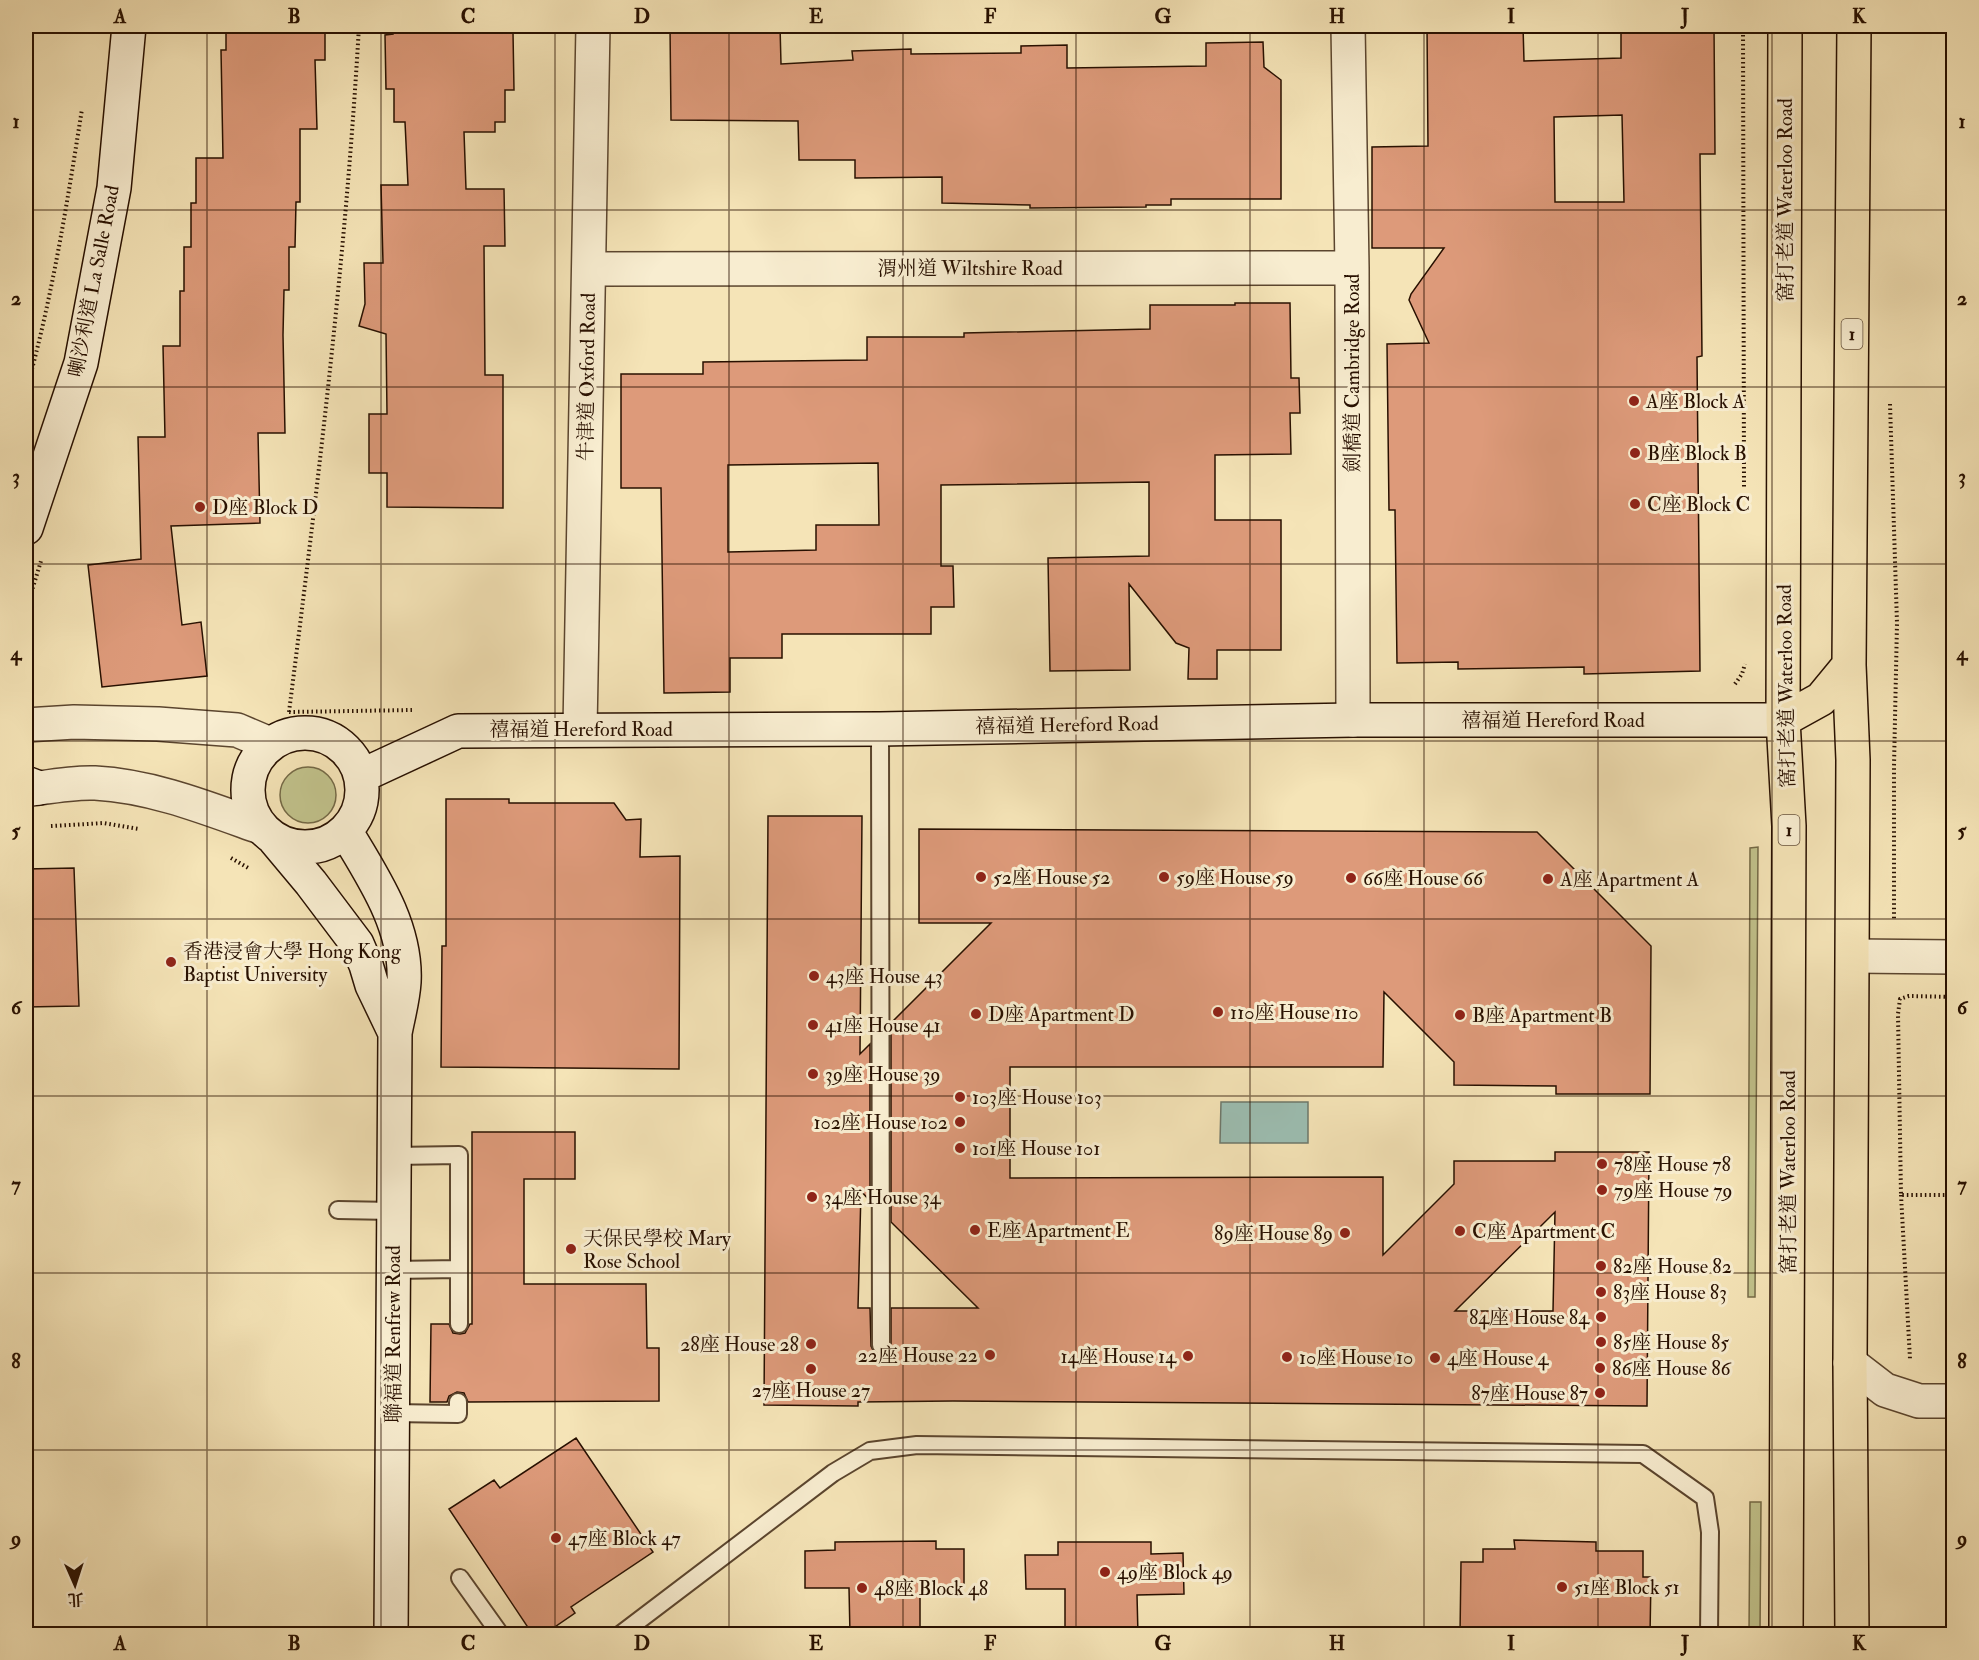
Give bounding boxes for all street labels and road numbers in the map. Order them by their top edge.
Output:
street label: 窩打老道 Waterloo Road [1773,98,1798,302]
street label: 喇沙利道 La Salle Road [63,183,125,379]
street label: 渭州道 Wiltshire Road [877,256,1063,281]
street label: 劍橋道 Cambridge Road [1340,273,1365,472]
street label: 牛津道 Oxford Road [573,292,601,461]
road number: 1 [1842,319,1862,349]
street label: 窩打老道 Waterloo Road [1772,584,1800,788]
street label: 禧福道 Hereford Road [1461,708,1645,733]
street label: 禧福道 Hereford Road [975,711,1159,739]
street label: 禧福道 Hereford Road [489,717,673,742]
road number: 1 [1778,815,1800,845]
street label: 窩打老道 Waterloo Road [1776,1070,1801,1274]
street label: 聯福道 Renfrew Road [381,1245,406,1423]

